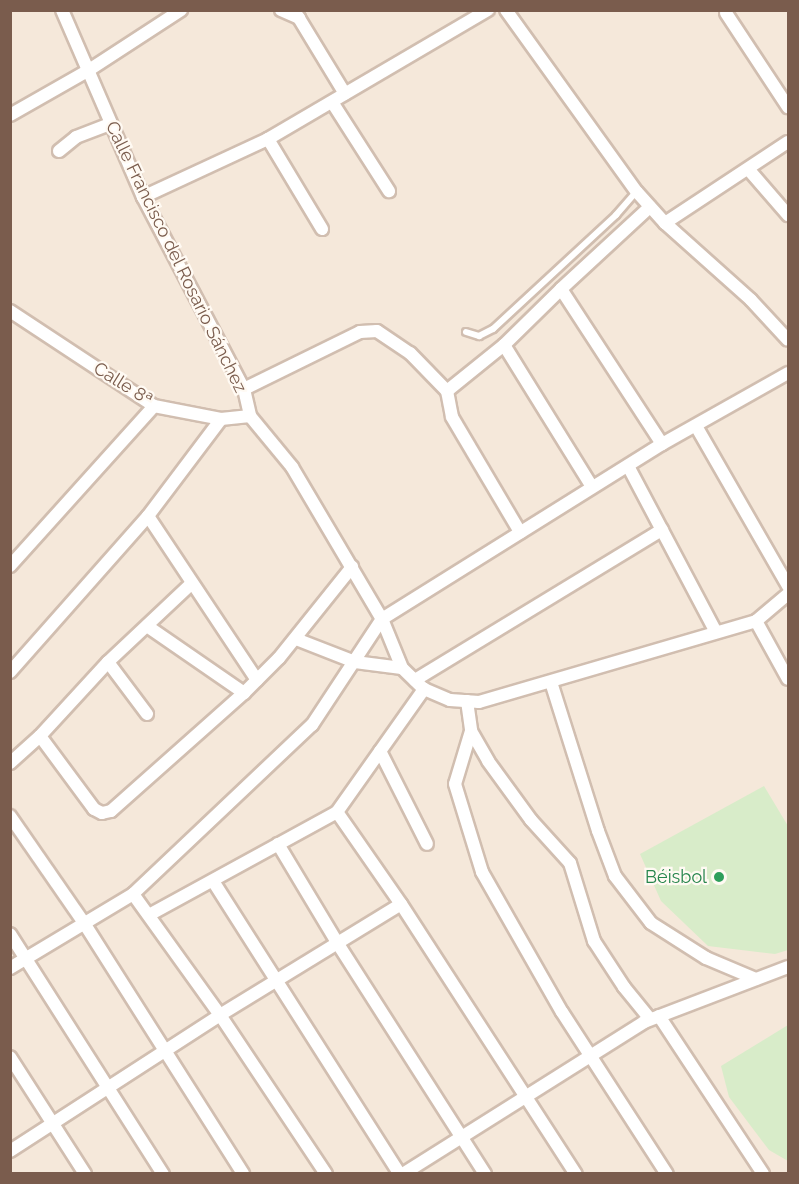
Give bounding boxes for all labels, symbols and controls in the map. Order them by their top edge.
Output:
street label: Calle Francisco del Rosario Sánchez [101,118,251,396]
street label: Calle 8ª [89,357,157,411]
place label: Béisbol [645,866,707,888]
marker: Béisbol [712,870,726,884]

